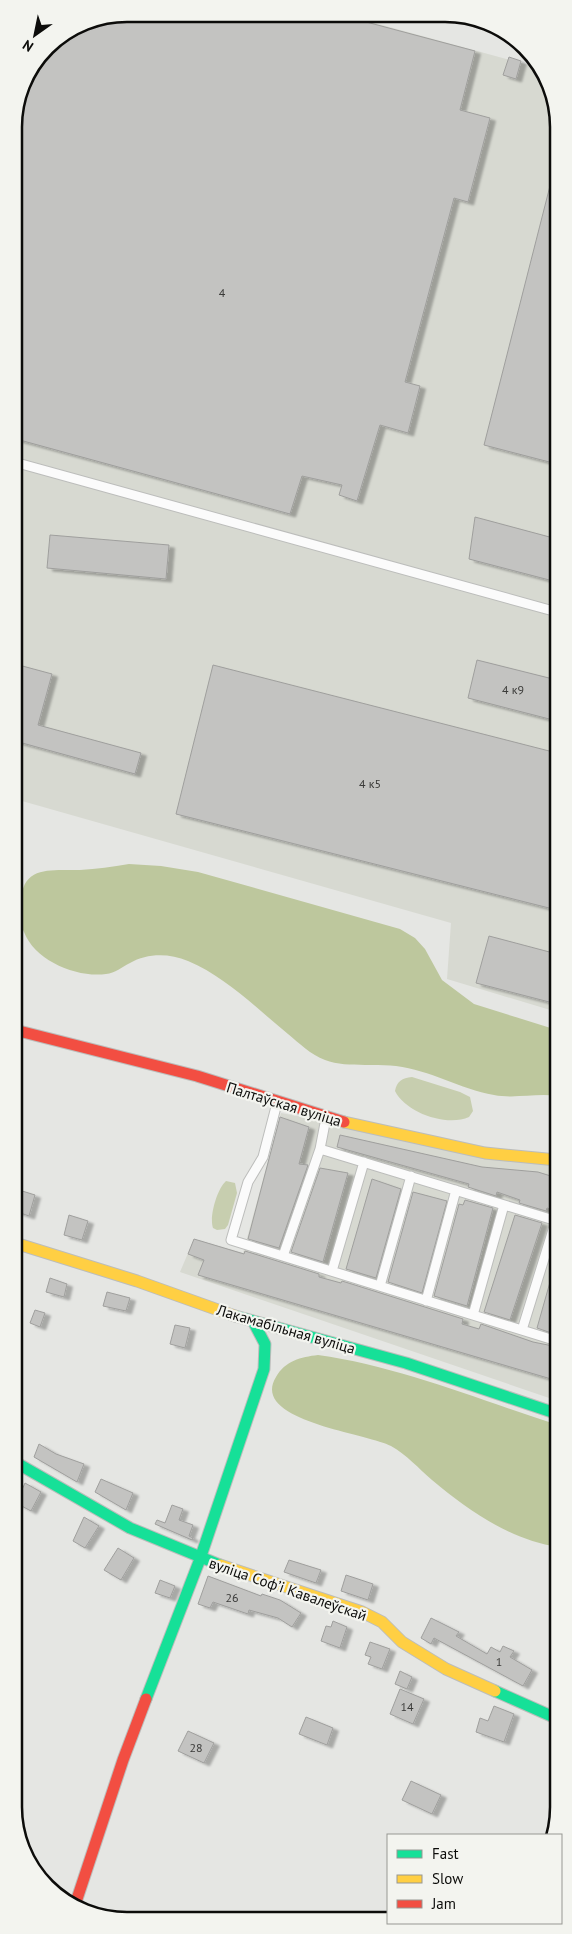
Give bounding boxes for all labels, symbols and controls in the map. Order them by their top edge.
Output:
north arrow [10,10,60,60]
text: N [19,36,37,56]
house number: 4 [219,285,226,300]
house number: 4 к9 [502,682,524,697]
house number: 4 к5 [359,776,381,791]
street label: Палтаўская вуліца [224,1077,344,1131]
street label: Лакамабільная вуліца [214,1300,357,1358]
street label: вуліца Софʼі Кавалеўскай [207,1553,369,1625]
house number: 26 [225,1590,239,1605]
house number: 1 [496,1654,502,1669]
house number: 14 [400,1699,414,1714]
house number: 28 [189,1740,203,1755]
legend [387,1834,562,1924]
text: Fast [432,1844,459,1863]
text: Slow [432,1869,463,1888]
text: Jam [431,1894,456,1913]

